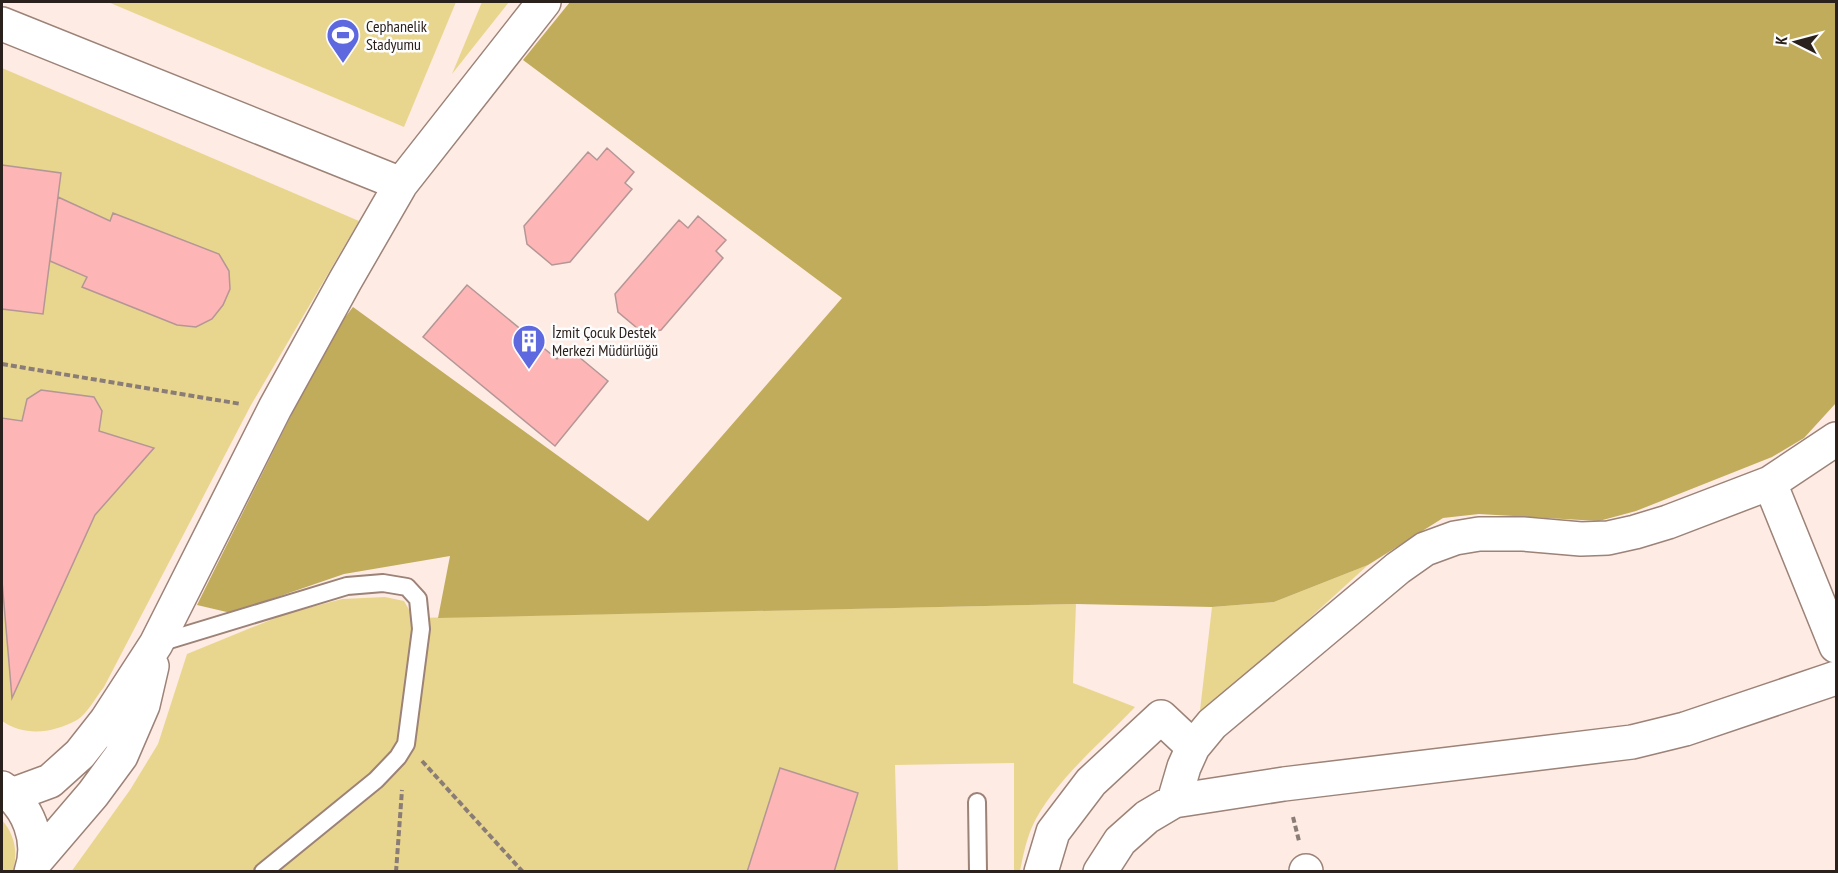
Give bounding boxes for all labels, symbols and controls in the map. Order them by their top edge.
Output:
north arrow [1766,12,1826,72]
place label: Cephanelik Stadyumu [366,16,428,54]
sports icon: Cephanelik Stadyumu [325,17,361,64]
text: K [1771,35,1792,46]
place label: İzmit Çocuk Destek Merkezi Müdürlüğü [552,322,658,360]
building icon: İzmit Çocuk Destek Merkezi Müdürlüğü [511,323,547,370]

